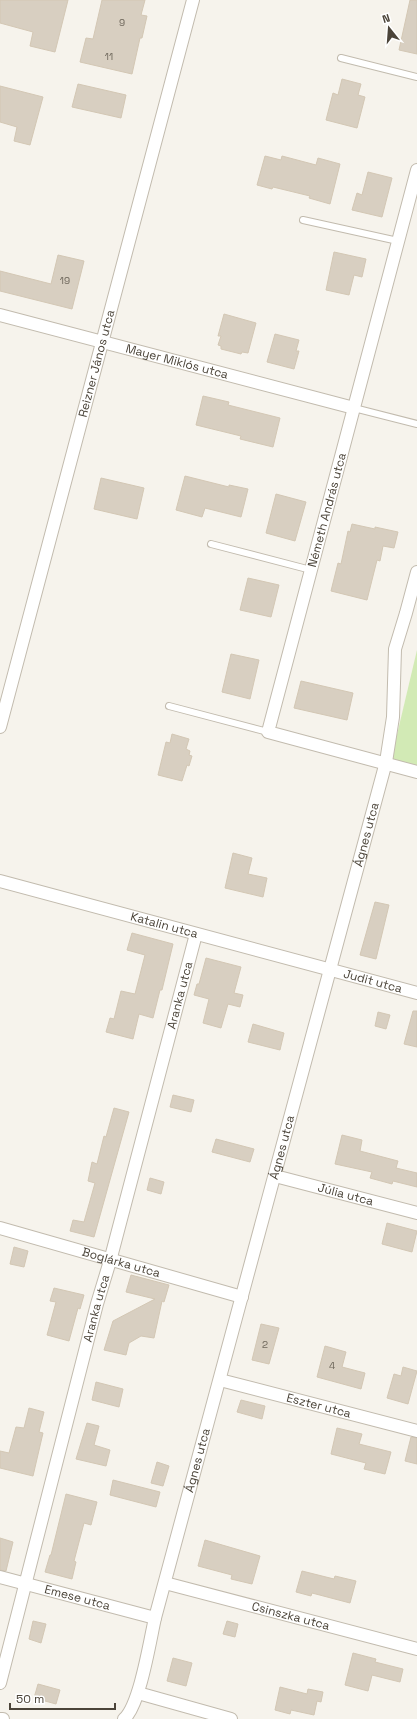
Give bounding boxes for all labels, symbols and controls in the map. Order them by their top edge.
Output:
north arrow [369,8,409,48]
text: N [381,11,392,26]
house number: 9 [119,16,125,29]
house number: 11 [105,50,113,63]
house number: 19 [60,274,70,287]
street label: Reizner János utca [75,308,118,419]
street label: Mayer Miklós utca [124,340,230,383]
street label: Németh András utca [304,451,350,569]
street label: Ágnes utca [350,801,383,869]
street label: Katalin utca [129,908,200,942]
street label: Aranka utca [163,960,196,1031]
street label: Judit utca [342,966,404,997]
street label: Ágnes utca [266,1113,298,1181]
street label: Júlia utca [316,1179,375,1209]
street label: Boglárka utca [80,1244,162,1281]
street label: Aranka utca [80,1272,113,1344]
house number: 2 [262,1338,268,1351]
house number: 4 [329,1359,335,1372]
street label: Eszter utca [285,1390,353,1422]
street label: Ágnes utca [181,1426,214,1494]
street label: Emese utca [43,1581,112,1614]
street label: Csinszka utca [250,1598,332,1634]
scale bar [10,1685,115,1711]
text: 50 m [16,1691,44,1707]

